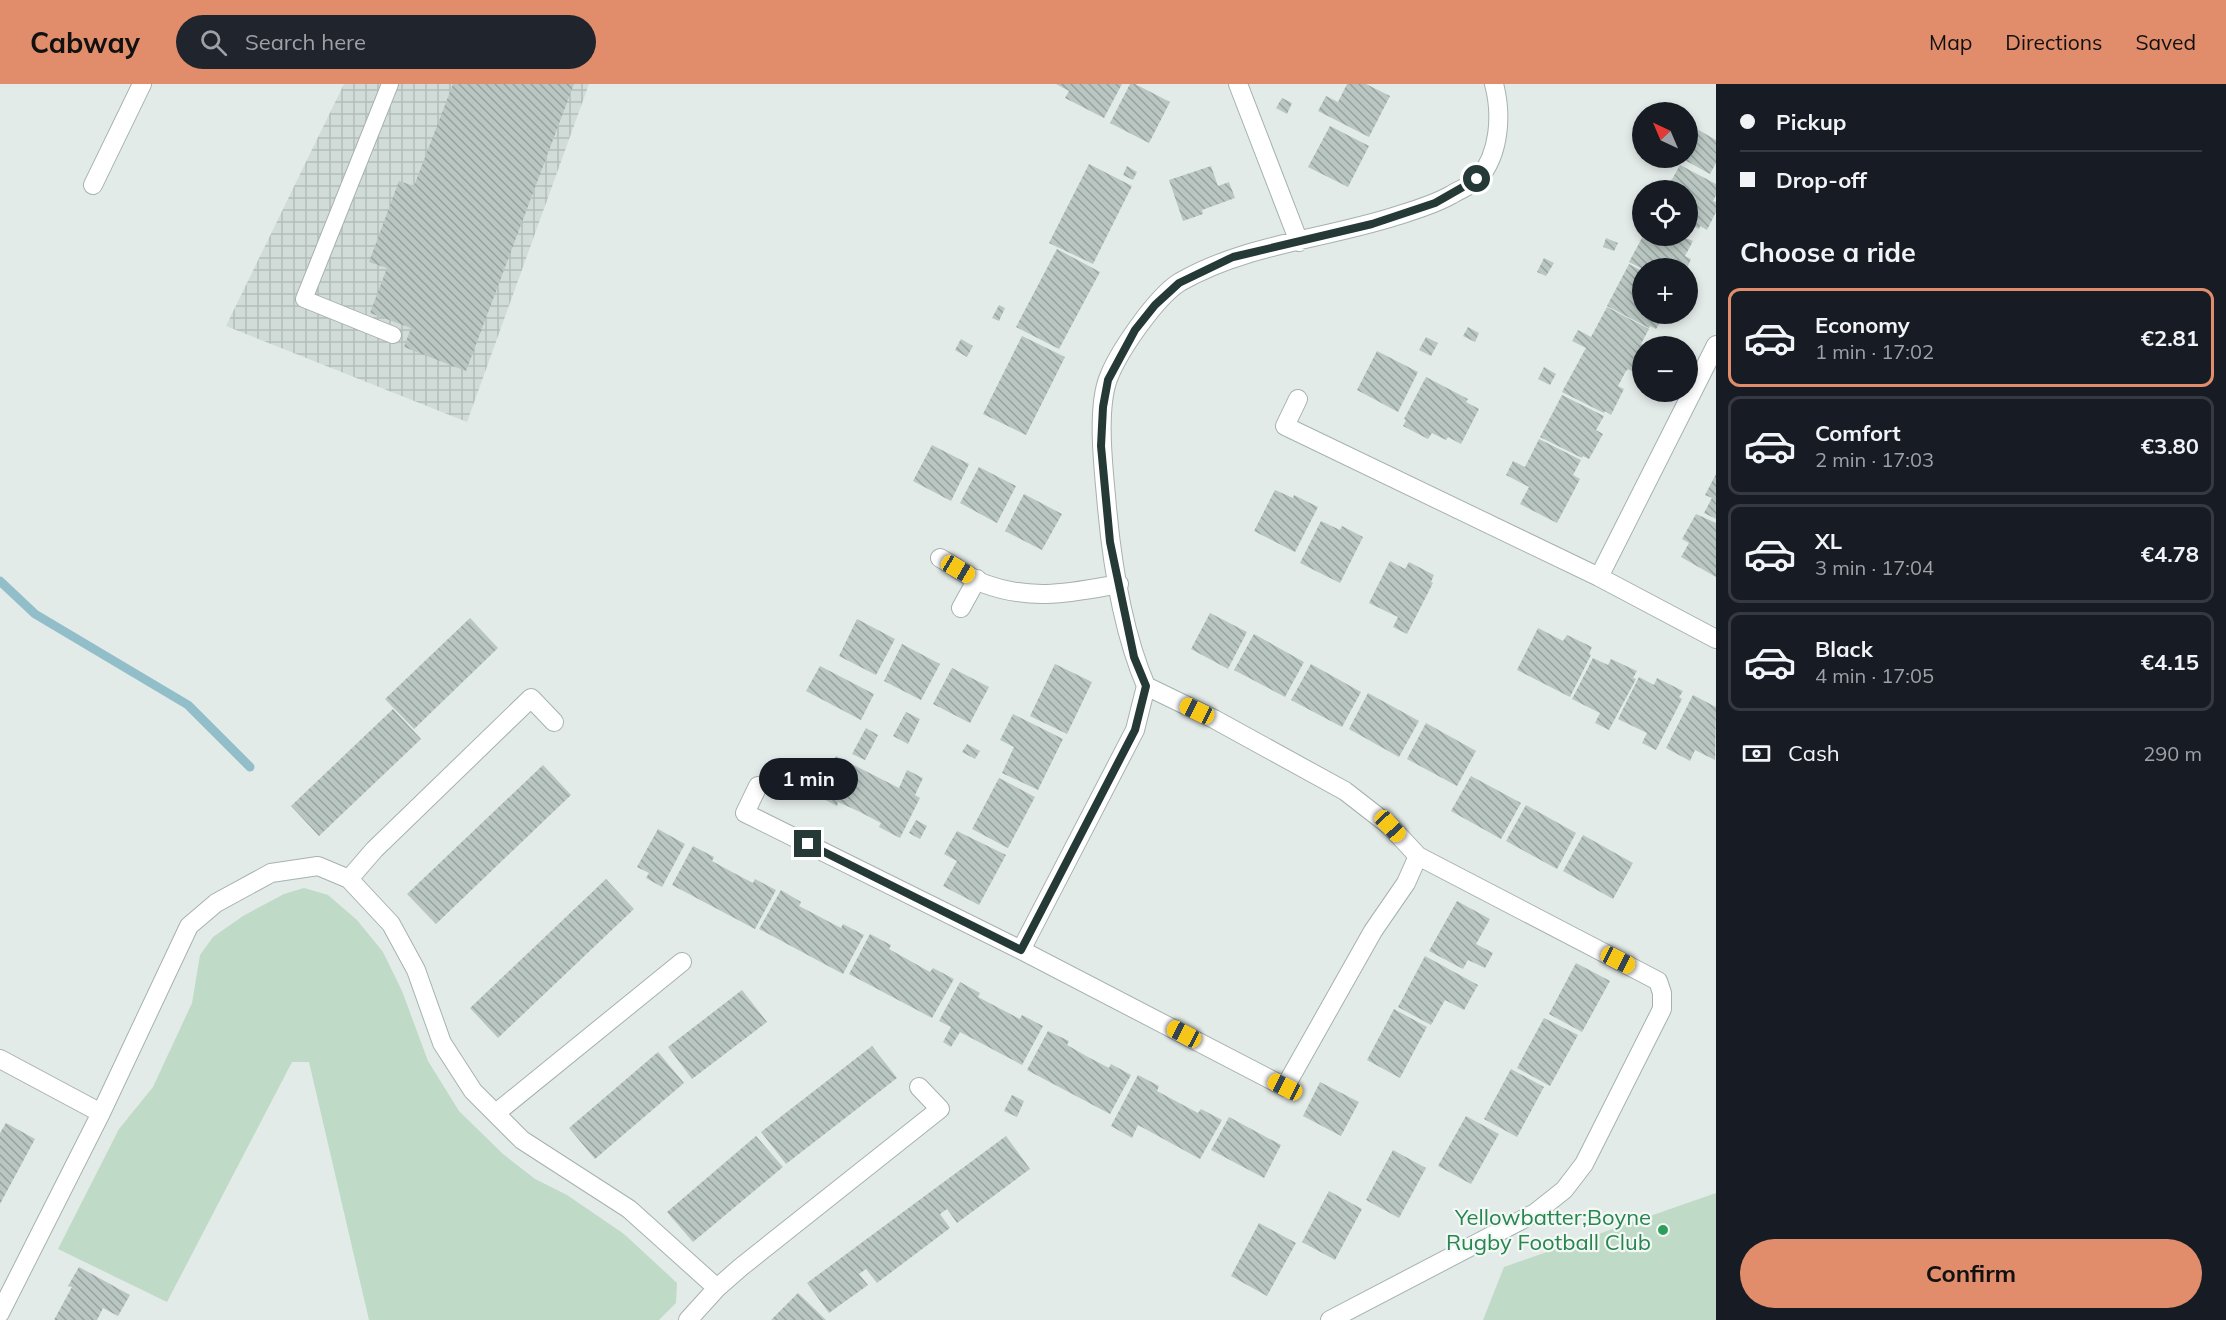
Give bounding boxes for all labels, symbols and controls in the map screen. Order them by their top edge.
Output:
search box [176,15,596,69]
text: Cabway [30,25,140,60]
icon: search [197,26,230,59]
text: Search here [245,28,366,56]
text: Map [1929,29,1972,55]
text: Directions [2005,29,2102,55]
text: Saved [2135,29,2196,55]
north arrow [1632,102,1698,168]
map controls [1632,102,1698,402]
text: Pickup [1776,108,1846,136]
route start [1463,165,1490,192]
text: Drop-off [1776,166,1867,194]
button: locate [1632,180,1698,246]
text: Choose a ride [1740,235,1916,269]
button: + [1632,258,1698,324]
icon: car [1743,311,1797,365]
text: Economy [1815,311,1910,339]
text: €2.81 [2141,324,2199,352]
button: − [1632,336,1698,402]
text: 1 min · 17:02 [1815,339,1934,364]
icon: car [1743,419,1797,473]
text: Comfort [1815,419,1901,447]
text: €3.80 [2141,432,2199,460]
text: 2 min · 17:03 [1815,447,1934,472]
icon: car [1743,527,1797,581]
text: XL [1815,527,1842,555]
text: €4.78 [2141,540,2199,568]
car [938,552,978,586]
text: 3 min · 17:04 [1815,555,1934,580]
icon: car [1743,635,1797,689]
text: Black [1815,635,1873,663]
text: €4.15 [2141,648,2199,676]
text: 4 min · 17:05 [1815,663,1934,688]
car [1177,695,1217,727]
icon: cash [1740,737,1773,770]
text: Cash [1788,739,1840,767]
text: 290 m [2143,741,2202,766]
callout: 1 min [758,757,858,799]
text: 1 min [782,766,835,791]
car [1371,807,1409,845]
route end [794,830,821,857]
car [1598,944,1638,976]
car [1164,1018,1204,1050]
car [1265,1071,1305,1103]
place label: Yellowbatter;Boyne Rugby Football Club [1446,1203,1651,1256]
marker: Yellowbatter;Boyne Rugby Football Club [1656,1223,1670,1237]
button: Confirm [1740,1239,2202,1308]

